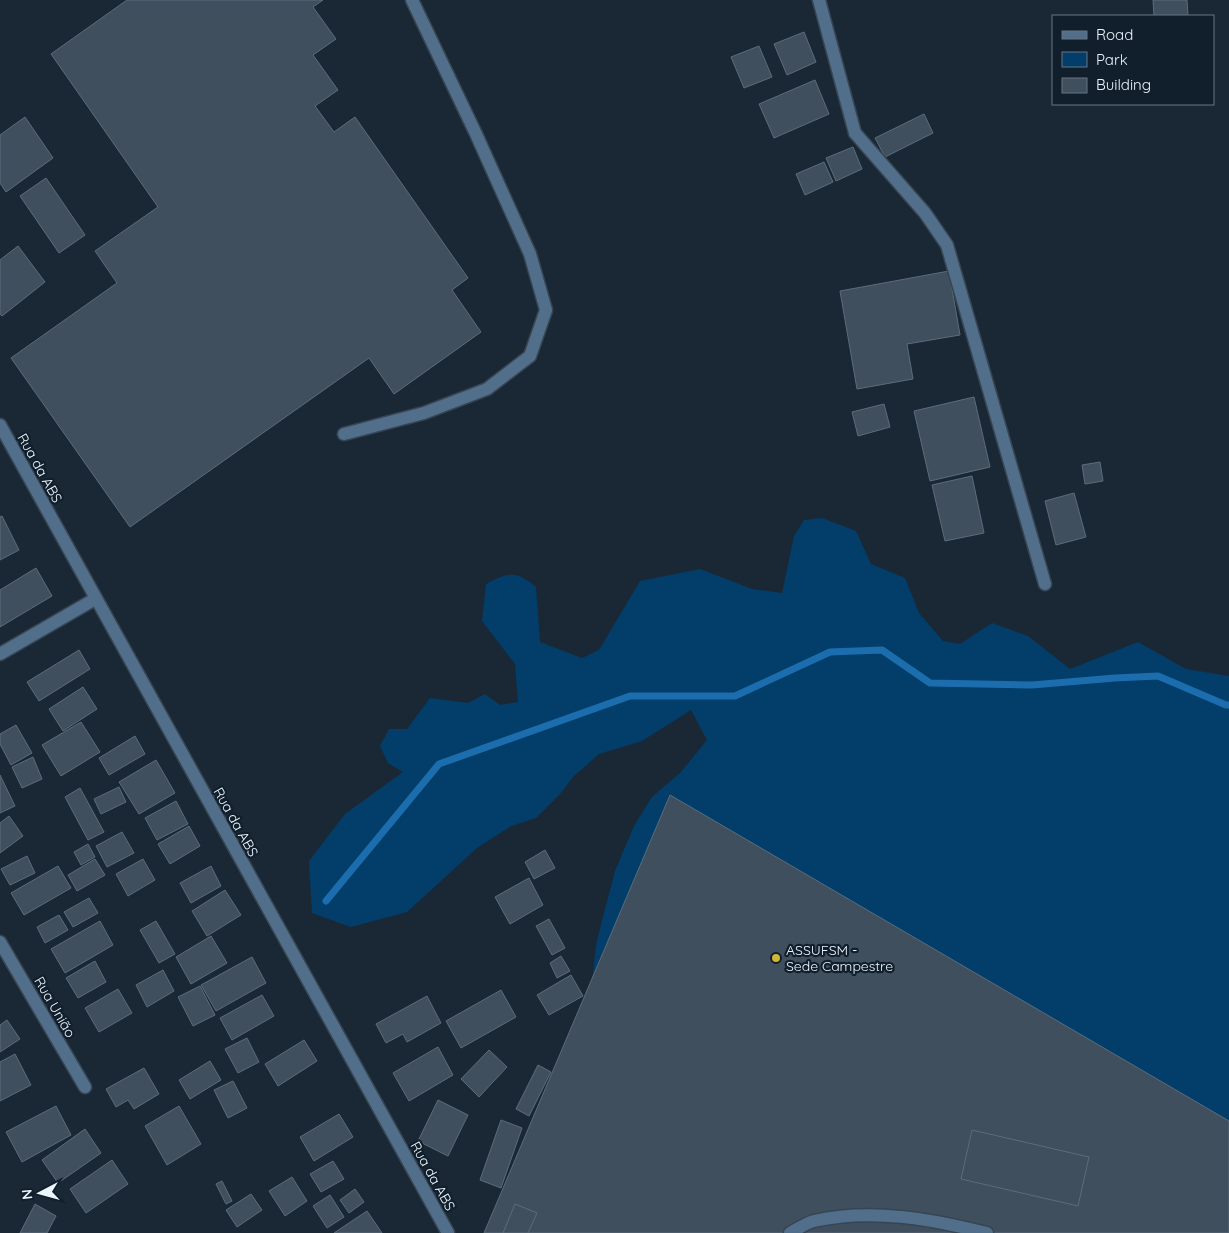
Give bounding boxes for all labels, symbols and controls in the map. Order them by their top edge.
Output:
legend [1052,15,1214,105]
text: Road [1096,25,1133,44]
text: Park [1096,50,1128,69]
text: Building [1096,75,1151,94]
street label: Rua da ABS [14,430,66,506]
street label: Rua da ABS [210,784,262,860]
place label: ASSUFSM - Sede Campestre [786,941,893,975]
marker: ASSUFSM - Sede Campestre [770,952,782,964]
street label: Rua União [30,973,80,1041]
street label: Rua da ABS [407,1138,459,1214]
north arrow [15,1168,65,1218]
text: N [18,1188,37,1200]

